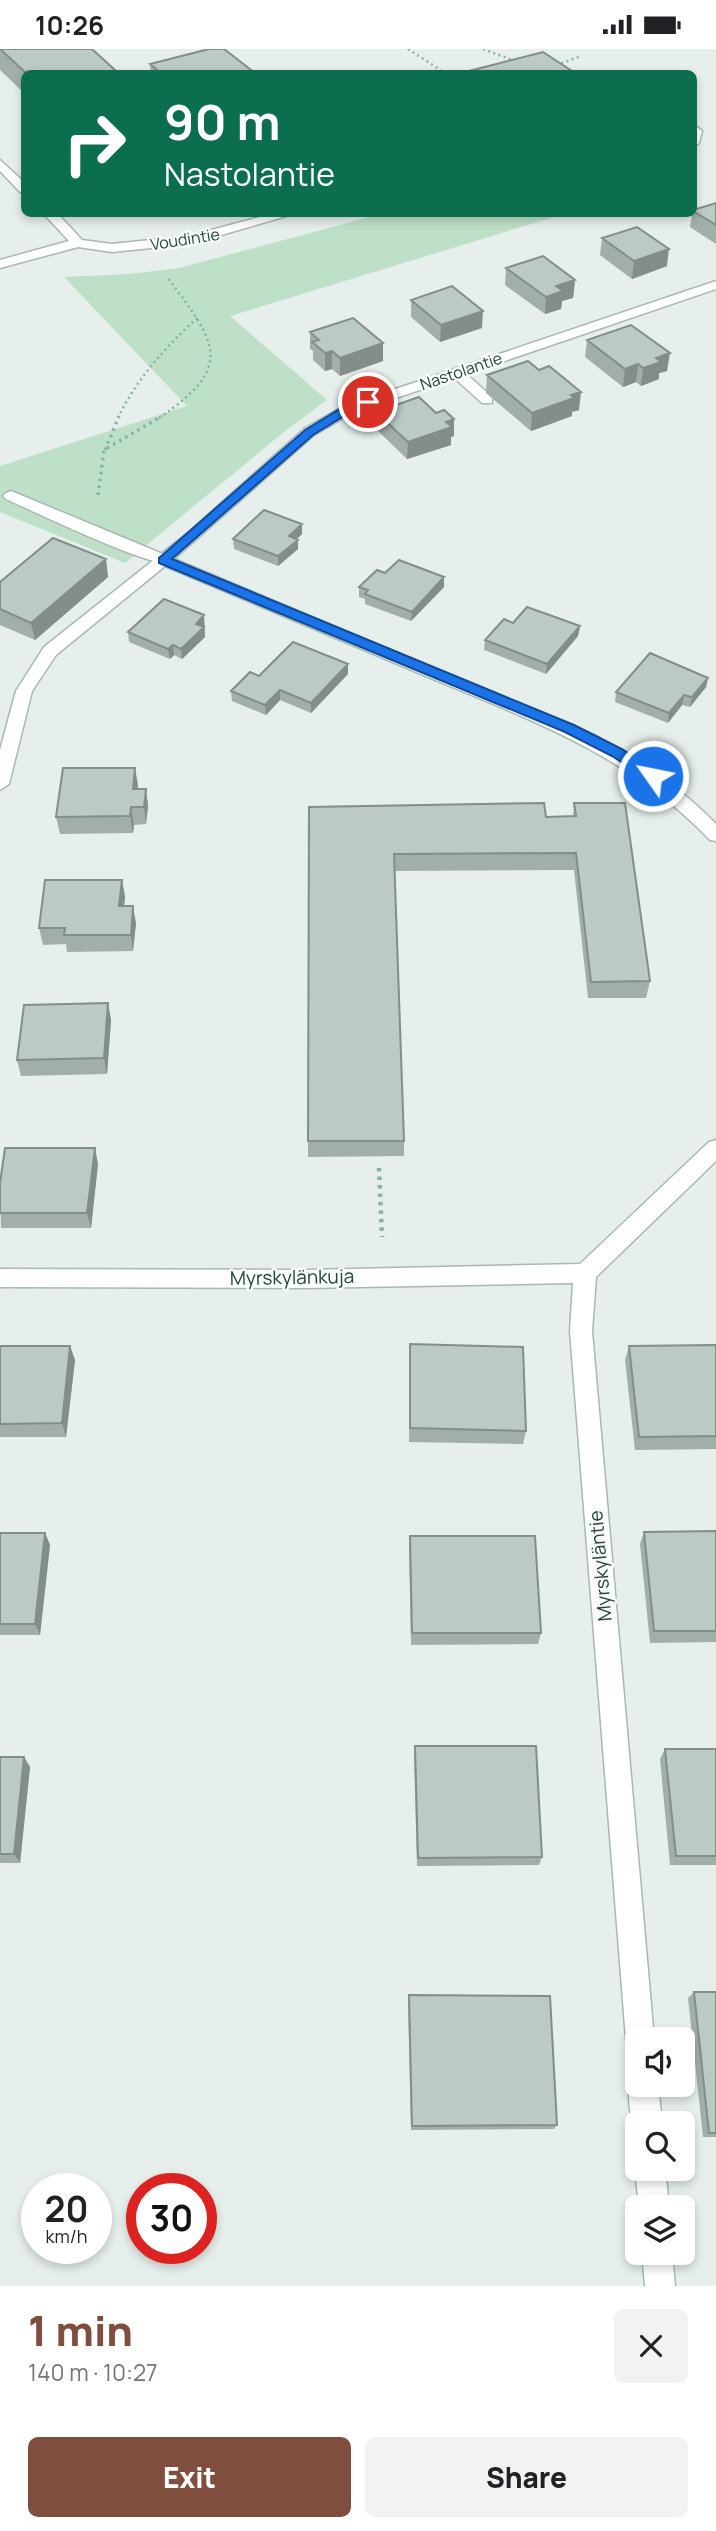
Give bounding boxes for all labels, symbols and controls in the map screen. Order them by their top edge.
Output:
text: 10:26 [35,7,104,43]
text: 90 m [164,88,281,155]
icon: right [49,98,140,189]
text: Nastolantie [164,152,335,196]
street label: Voudintie [149,223,221,255]
street label: Nastolantie [417,347,505,395]
pin [338,372,398,432]
icon: arrive [349,383,387,421]
position arrow [616,739,690,813]
street label: Myrskylänkuja [230,1263,354,1291]
street label: Myrskyläntie [582,1509,618,1623]
map controls [625,2027,695,2265]
button: sound [625,2027,695,2097]
button: search [625,2111,695,2181]
speed limit sign: 30 [126,2173,217,2264]
text: 20 [45,2185,88,2233]
button: layers [625,2195,695,2265]
text: km/h [46,2224,87,2248]
text: 1 min [28,2301,133,2359]
button: close [614,2309,688,2383]
text: 140 m · 10:27 [28,2356,158,2388]
button: Exit [28,2437,351,2517]
button: Share [365,2437,688,2517]

